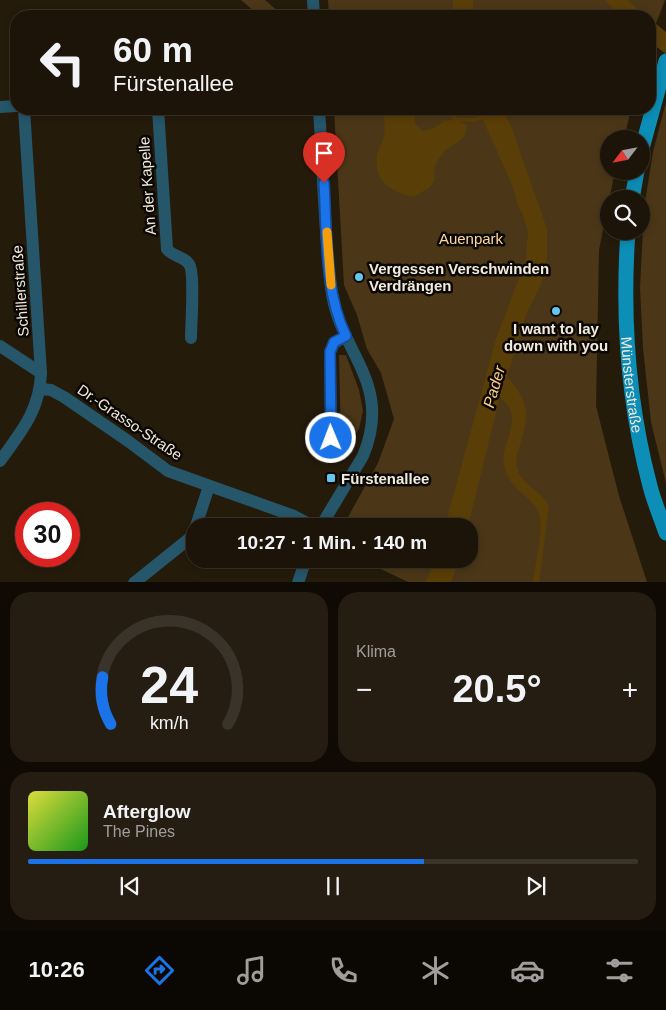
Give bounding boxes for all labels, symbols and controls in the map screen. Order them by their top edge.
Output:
icon: left [30,30,95,95]
text: 60 m [113,30,193,69]
text: Fürstenallee [113,71,234,96]
north arrow [600,130,650,180]
map controls [600,130,650,240]
pin [303,132,345,183]
street label: An der Kapelle [135,136,159,236]
icon: arrive [310,139,338,167]
button: search [600,190,650,240]
park label: Auenpark [439,230,504,247]
street label: Schillerstraße [8,245,32,337]
place label: Vergessen Verschwinden Verdrängen [369,260,549,294]
marker: Vergessen Verschwinden Verdrängen [353,271,365,283]
marker: I want to lay down with you [550,305,562,317]
place label: I want to lay down with you [504,320,608,354]
street label: Münsterstraße [618,336,646,434]
water label: Pader [480,363,508,410]
street label: Dr.-Grasso-Straße [74,381,186,463]
position arrow [304,411,356,463]
place label: Fürstenallee [341,470,429,487]
marker: Fürstenallee [325,472,337,484]
speed limit sign: 30 [15,502,80,567]
text: 10:27 · 1 Min. · 140 m [237,532,427,553]
text: Klima [356,643,396,660]
text: 24 [140,656,198,714]
text: 20.5° [452,668,542,710]
text: − [356,674,372,705]
text: + [622,674,638,705]
text: km/h [150,713,188,733]
text: Afterglow [103,801,191,822]
text: The Pines [103,823,175,840]
icon: previous [116,872,144,900]
icon: pause [319,872,347,900]
icon: next [522,872,550,900]
icon: directions [142,953,177,988]
icon: music [234,953,269,988]
icon: phone [326,953,361,988]
icon: climate [418,953,453,988]
icon: car [510,953,545,988]
icon: filters [602,953,637,988]
text: 10:26 [29,957,85,982]

